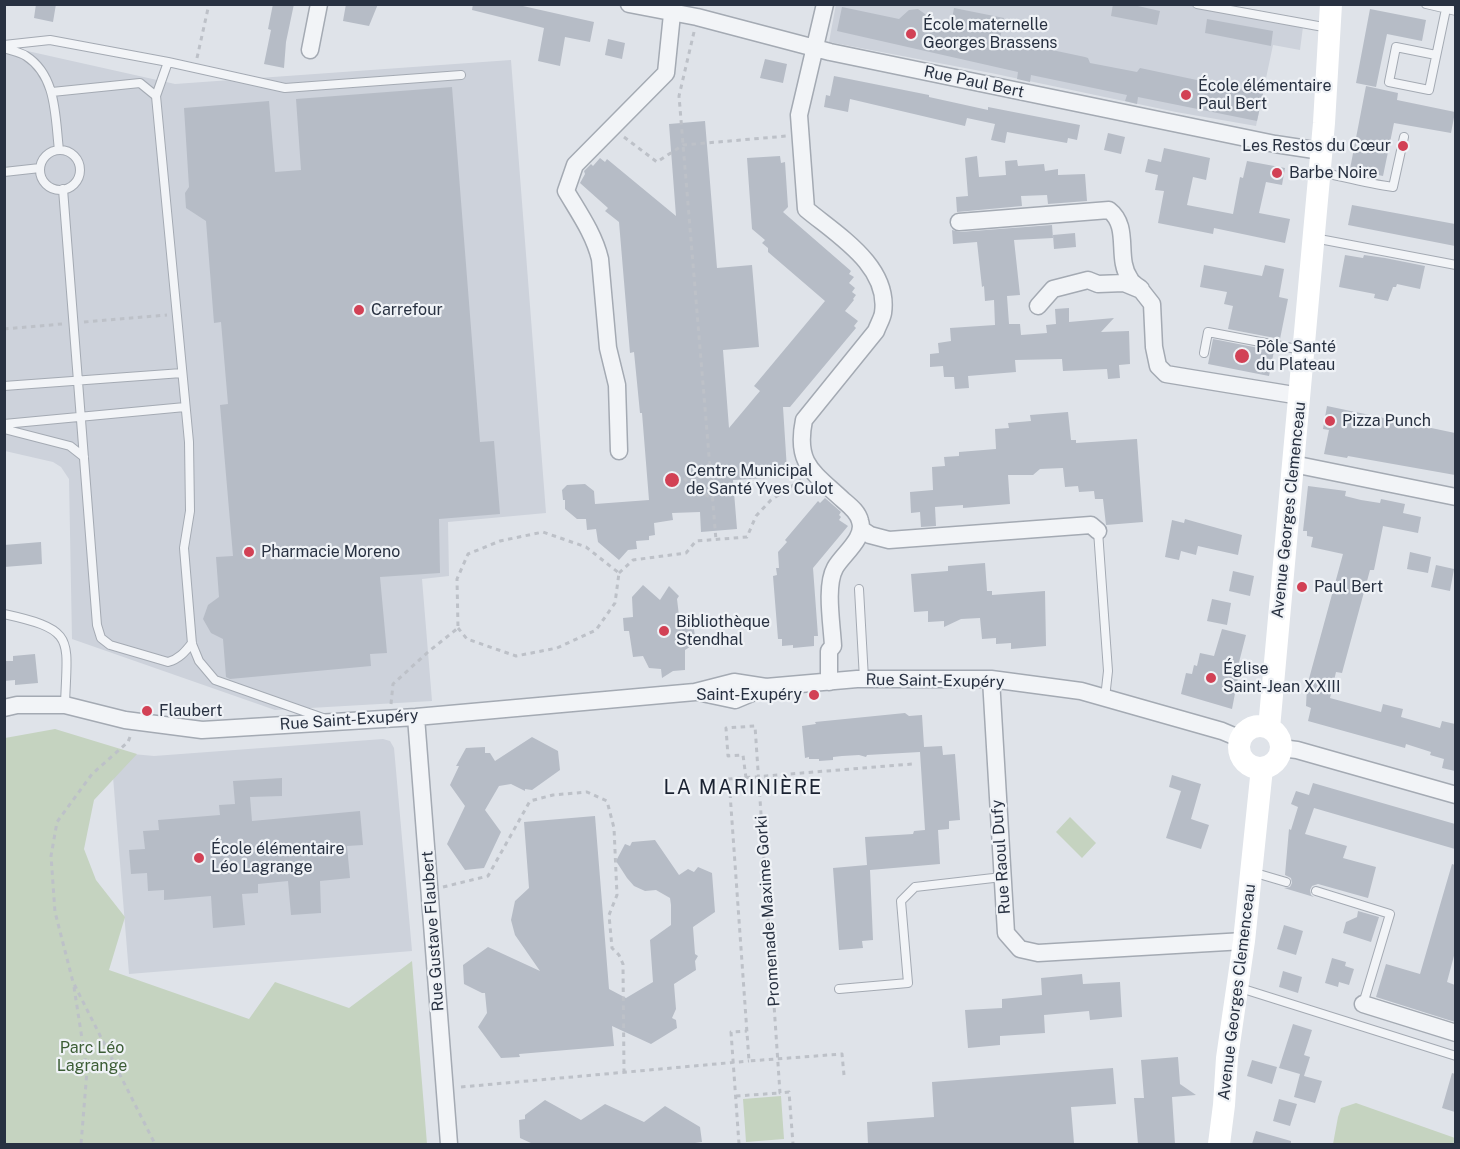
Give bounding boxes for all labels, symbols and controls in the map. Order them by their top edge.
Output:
place label: École maternelle Georges Brassens [923,15,1057,53]
marker: École maternelle Georges Brassens [904,27,918,41]
street label: Rue Paul Bert [922,62,1026,102]
place label: École élémentaire Paul Bert [1198,76,1332,114]
marker: École élémentaire Paul Bert [1179,88,1193,102]
place label: Les Restos du Cœur [1242,136,1391,156]
marker: Les Restos du Cœur [1396,139,1410,153]
place label: Barbe Noire [1289,163,1378,183]
marker: Barbe Noire [1270,166,1284,180]
place label: Carrefour [371,300,443,320]
marker: Carrefour [352,303,366,317]
place label: Pôle Santé du Plateau [1256,337,1336,375]
marker: Pôle Santé du Plateau [1233,347,1251,365]
street label: Avenue Georges Clemenceau [1268,401,1310,619]
place label: Pizza Punch [1342,411,1431,431]
marker: Pizza Punch [1323,414,1337,428]
place label: Centre Municipal de Santé Yves Culot [686,461,834,499]
marker: Centre Municipal de Santé Yves Culot [663,471,681,489]
place label: Pharmacie Moreno [261,542,400,562]
marker: Pharmacie Moreno [242,545,256,559]
place label: Paul Bert [1314,577,1383,597]
marker: Paul Bert [1295,580,1309,594]
place label: Bibliothèque Stendhal [676,612,770,650]
marker: Bibliothèque Stendhal [657,624,671,638]
place label: Église Saint-Jean XXIII [1223,659,1340,697]
street label: Rue Saint-Exupéry [865,670,1005,692]
marker: Église Saint-Jean XXIII [1204,671,1218,685]
place label: Saint-Exupéry [696,685,802,705]
marker: Saint-Exupéry [807,688,821,702]
place label: Flaubert [159,701,222,721]
marker: Flaubert [140,704,154,718]
street label: Rue Saint-Exupéry [279,706,419,734]
district label: LA MARINIÈRE [663,776,823,800]
street label: Rue Raoul Dufy [987,799,1015,915]
street label: Promenade Maxime Gorki [752,815,784,1007]
place label: École élémentaire Léo Lagrange [211,839,345,877]
street label: Rue Gustave Flaubert [418,850,448,1012]
marker: École élémentaire Léo Lagrange [192,851,206,865]
street label: Avenue Georges Clemenceau [1214,883,1260,1101]
park label: Parc Léo Lagrange [57,1038,127,1076]

